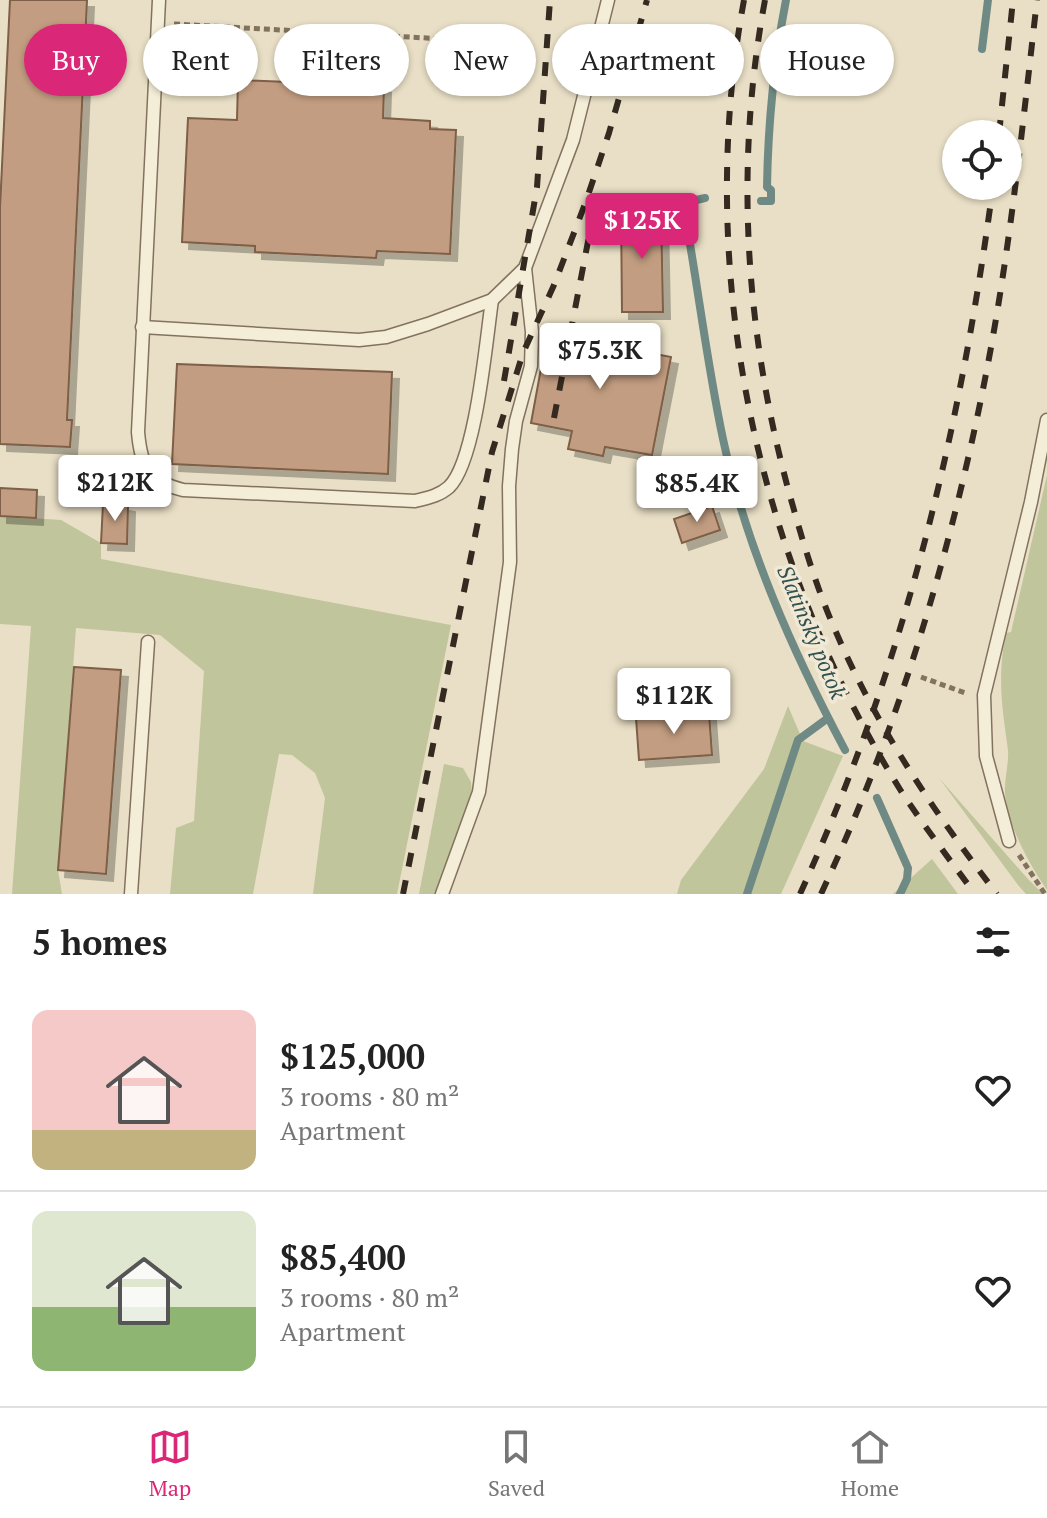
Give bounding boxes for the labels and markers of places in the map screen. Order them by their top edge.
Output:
pin: $125K [586,193,698,261]
pin: $75.3K [535,323,665,391]
pin: $212K [59,455,171,523]
pin: $85.4K [632,456,762,524]
pin: $112K [618,668,730,736]

